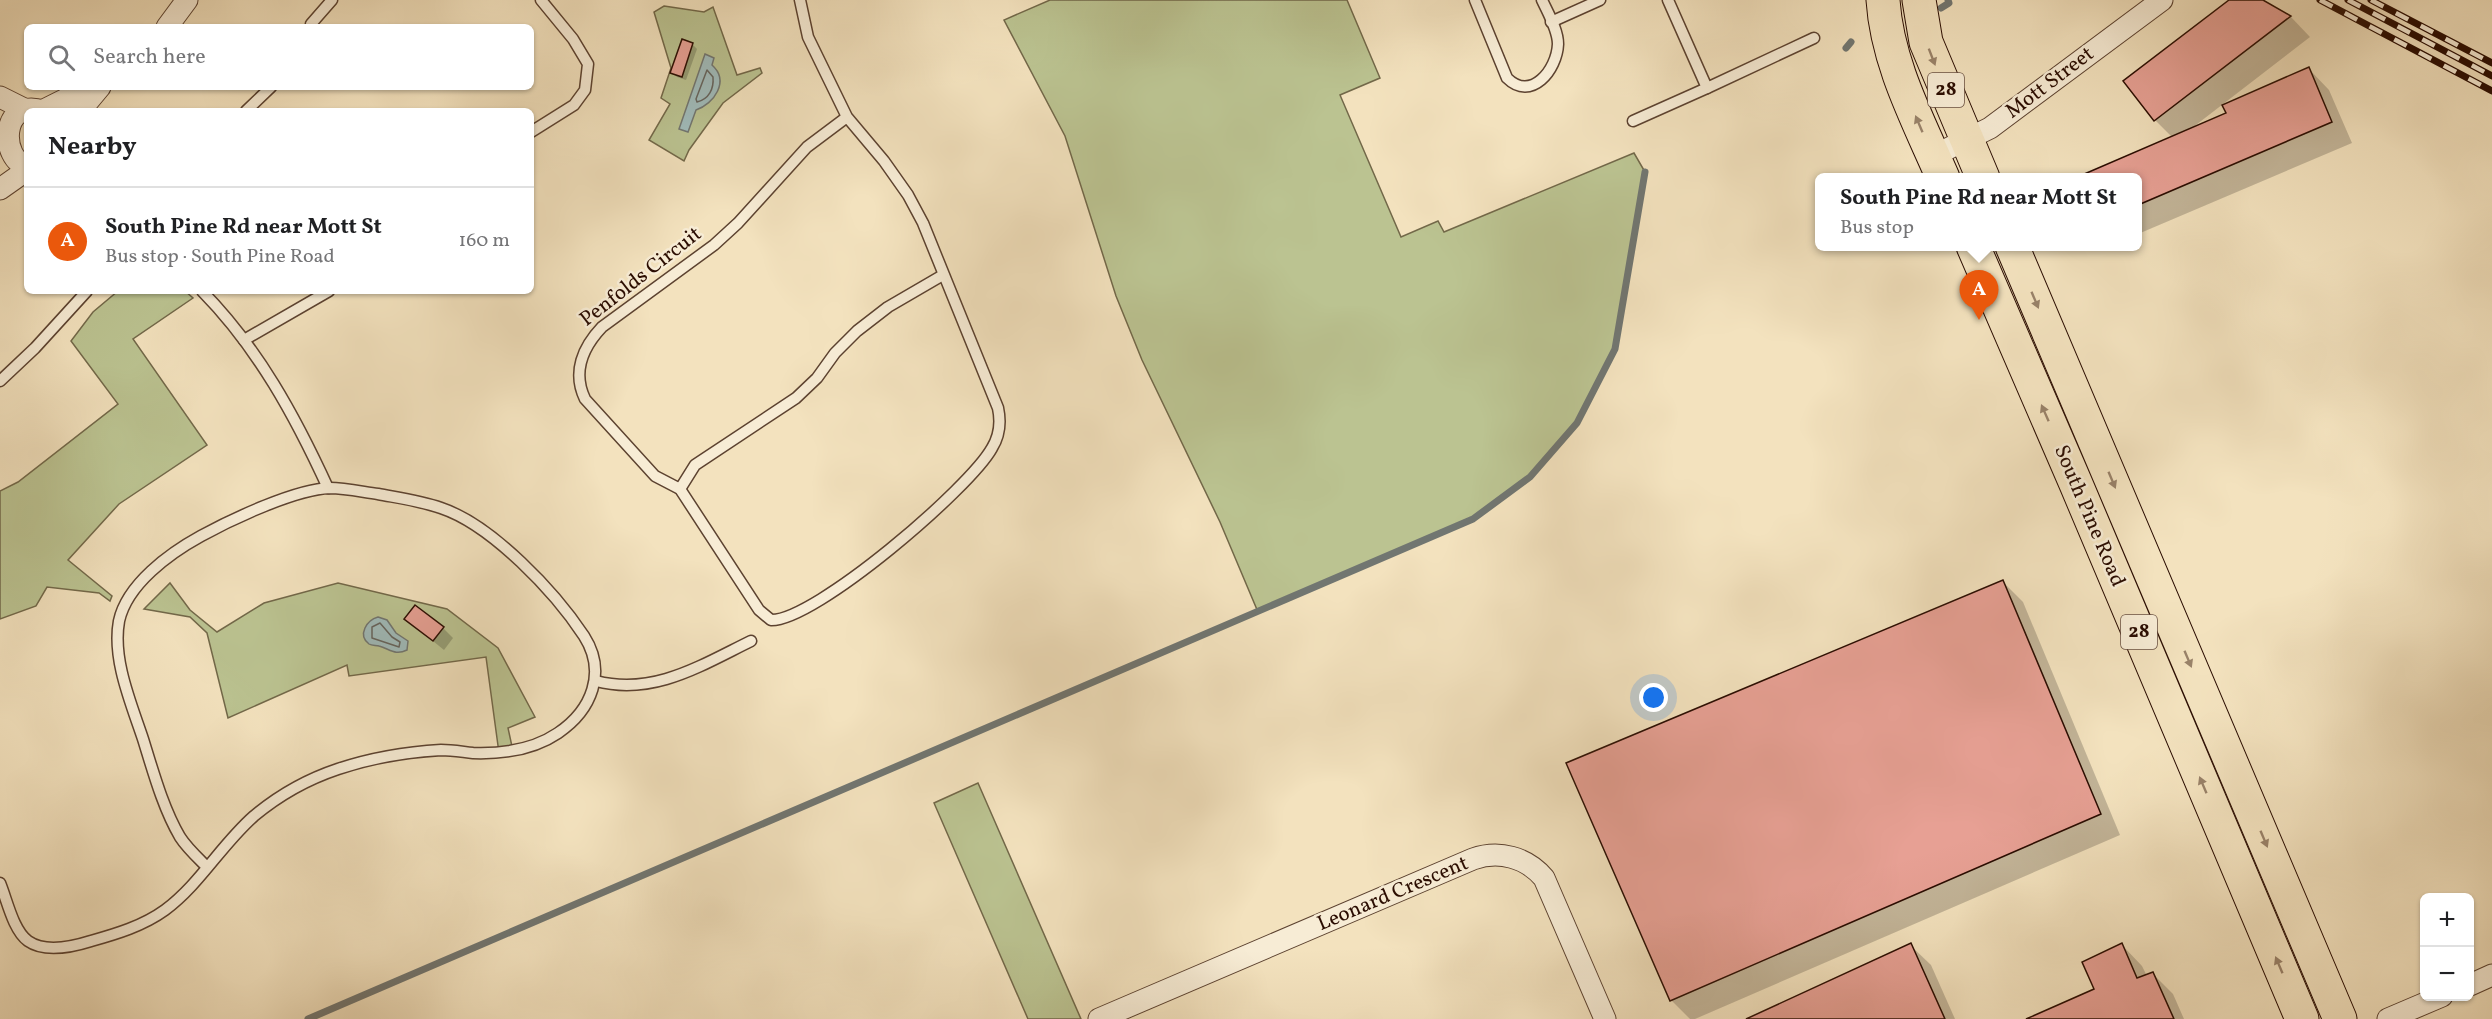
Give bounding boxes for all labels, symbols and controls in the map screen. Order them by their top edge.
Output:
search box [24,24,534,90]
street label: Mott Street [2000,40,2100,126]
icon: search [45,41,78,74]
text: Search here [93,42,206,73]
one-way arrow [1927,48,1937,66]
road number: 28 [1928,73,1964,107]
one-way arrow [1914,114,1924,132]
text: Nearby [48,129,137,165]
popup [1815,173,2142,251]
text: South Pine Rd near Mott St [1840,183,2117,214]
text: South Pine Rd near Mott St [105,212,382,243]
text: Bus stop [1840,214,1914,242]
street label: Penfolds Circuit [574,220,708,334]
text: A [60,227,75,255]
text: 160 m [458,227,510,255]
text: Bus stop · South Pine Road [105,243,335,271]
pin: A [1960,270,1998,320]
one-way arrow [2030,292,2040,310]
one-way arrow [2040,403,2050,421]
street label: South Pine Road [2046,441,2132,591]
one-way arrow [2107,471,2116,488]
road number: 28 [2121,615,2157,649]
one-way arrow [2183,651,2193,669]
your location [1639,683,1668,712]
one-way arrow [2198,776,2208,794]
one-way arrow [2259,830,2269,848]
street label: Leonard Crescent [1313,849,1473,939]
map controls [2420,893,2474,1001]
button: + [2420,893,2474,947]
button: − [2420,947,2474,1001]
one-way arrow [2274,956,2283,974]

